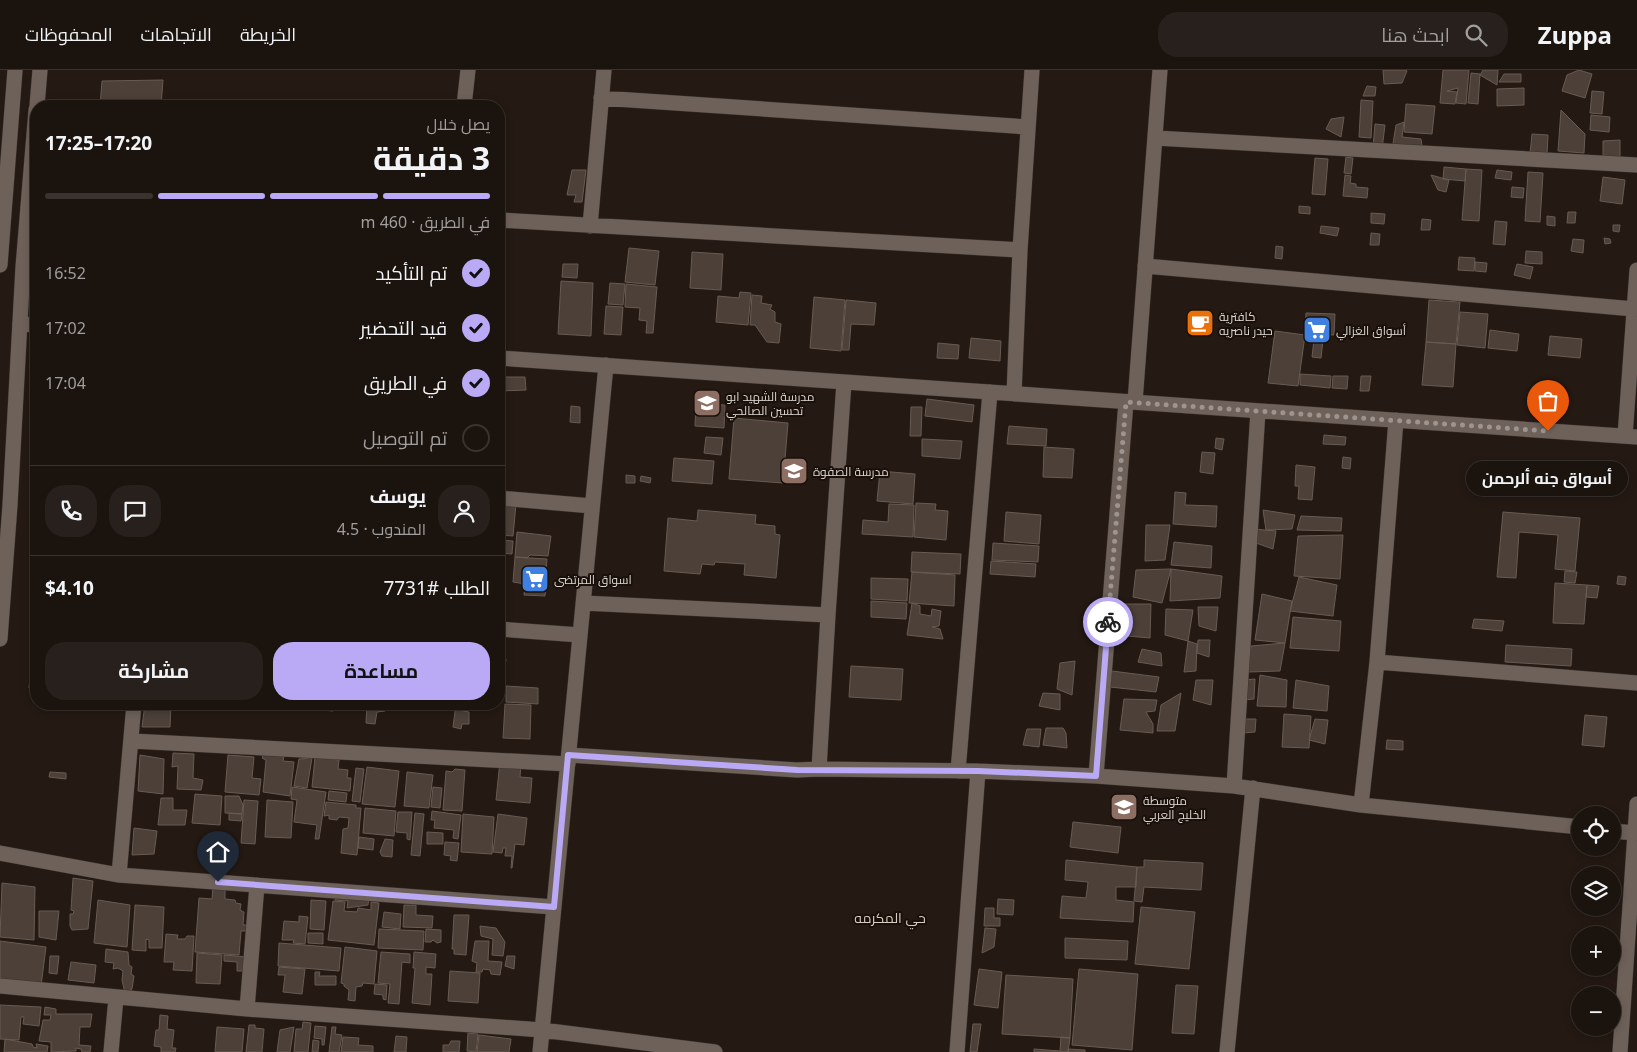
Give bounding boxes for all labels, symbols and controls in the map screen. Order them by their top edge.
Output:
search box [1158,12,1508,57]
text: Zuppa [1538,18,1612,51]
icon: search [1462,21,1490,49]
text: المحفوظات [25,22,113,46]
text: الاتجاهات [141,22,212,46]
text: الخريطة [240,22,296,46]
text: ابحث هنا [1381,22,1450,48]
text: يصل خلال [426,113,490,135]
text: 17:20–17:25 [45,130,152,156]
text: 3 دقيقة [373,136,490,179]
text: في الطريق · 460 m [361,211,490,233]
icon: check [462,259,490,287]
text: تم التأكيد [375,260,447,286]
text: 16:52 [45,262,86,284]
cafe icon: كافترية حيدر ناصريه [1185,308,1215,338]
place label: كافترية حيدر ناصريه [1219,308,1273,339]
icon: check [462,314,490,342]
text: قيد التحضير [360,315,447,341]
supermarket icon: أسواق الغزالي [1302,315,1332,345]
text: 17:02 [45,317,86,339]
place label: أسواق الغزالي [1336,322,1406,341]
icon: check [462,369,490,397]
text: في الطريق [364,370,447,396]
text: 17:04 [45,372,86,394]
pin [1527,380,1569,431]
icon: bag [1534,387,1562,415]
school or university icon: مدرسة الشهيد ابو تحسين الصالحي [692,388,722,418]
place label: مدرسة الشهيد ابو تحسين الصالحي [726,388,814,421]
text: تم التوصيل [363,425,447,451]
school or university icon: مدرسة الصفوة [779,456,809,486]
callout: أسواق جنه ألرحمن [1467,461,1629,496]
place label: مدرسة الصفوة [813,463,889,480]
text: أسواق جنه ألرحمن [1482,467,1612,489]
text: يوسف [370,483,426,509]
button: phone [45,485,97,537]
button: chat [109,485,161,537]
button: person [438,485,490,537]
text: المندوب · 4.5 [337,518,426,540]
supermarket icon: اسواق المرتضى [520,564,550,594]
place label: اسواق المرتضى [554,571,632,588]
text: $4.10 [45,575,94,601]
text: الطلب #7731 [383,575,490,601]
courier [1083,597,1133,647]
icon: bike [1094,608,1122,636]
button: مشاركة [45,642,263,700]
button: مساعدة [273,642,490,700]
school or university icon: متوسطة الخليج العربي [1109,792,1139,822]
place label: متوسطة الخليج العربي [1143,792,1206,825]
map controls [1571,806,1621,1036]
button: locate [1571,806,1621,856]
pin [197,831,239,882]
icon: home [204,838,232,866]
button: layers [1571,866,1621,916]
district label: حي المكرمه [854,908,926,930]
button: + [1571,926,1621,976]
button: − [1571,986,1621,1036]

